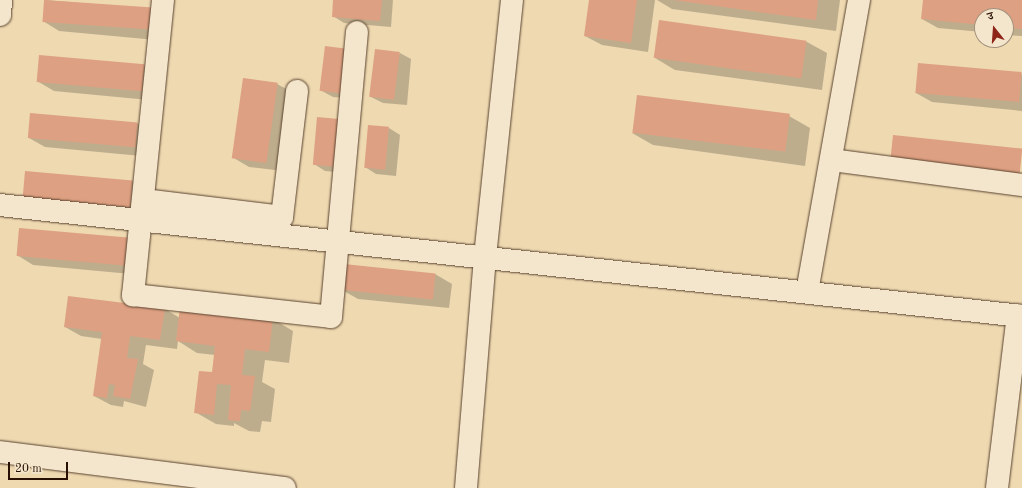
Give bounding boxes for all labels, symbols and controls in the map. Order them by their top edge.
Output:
north arrow [974,8,1014,48]
text: उ [986,11,995,23]
scale bar [10,454,70,480]
text: 20 m [15,463,42,475]

